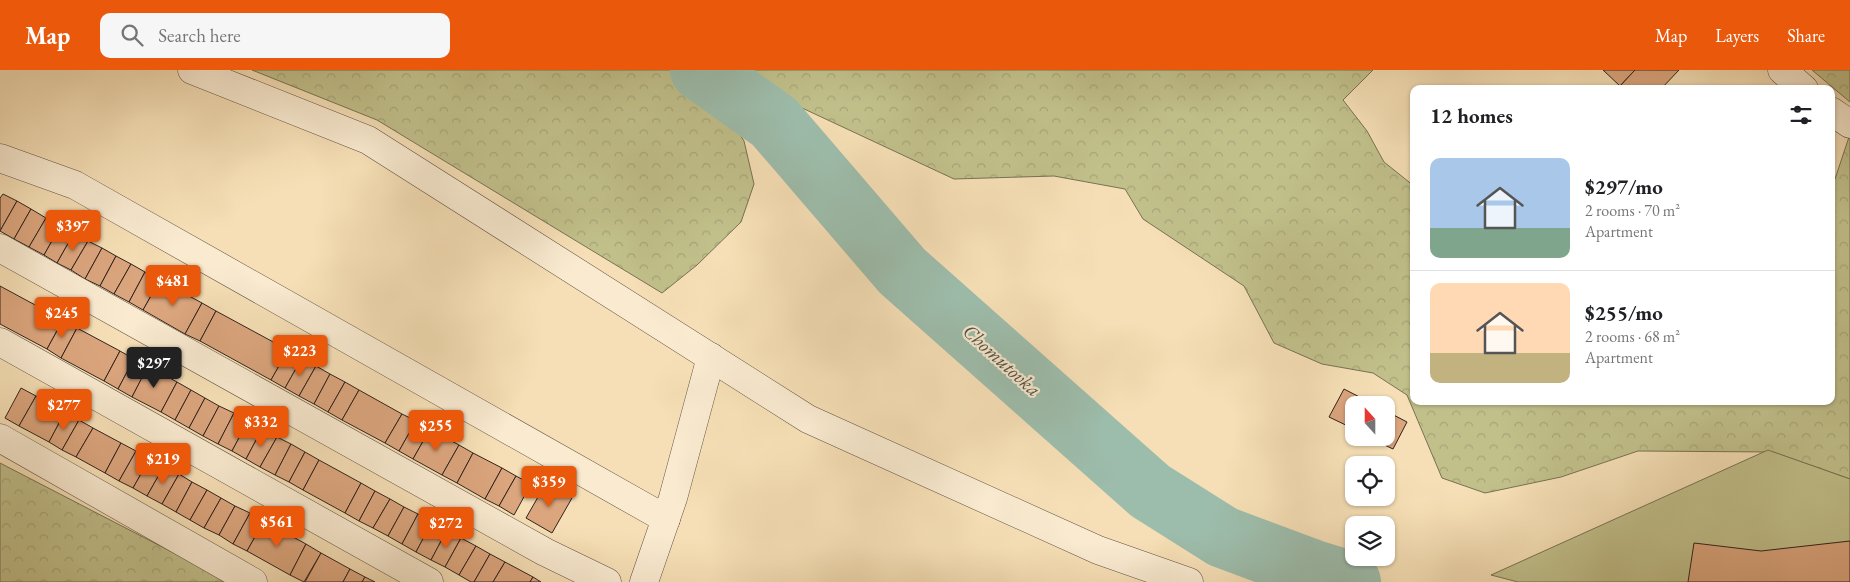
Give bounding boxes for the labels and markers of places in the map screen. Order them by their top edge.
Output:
pin: $397 [43,210,103,252]
pin: $481 [143,264,203,307]
pin: $245 [32,296,92,339]
pin: $223 [270,334,330,377]
pin: $297 [124,346,184,389]
pin: $277 [34,388,94,431]
pin: $332 [231,406,291,448]
pin: $255 [406,410,466,452]
pin: $219 [133,442,193,485]
pin: $359 [519,466,579,508]
pin: $561 [247,506,307,548]
pin: $272 [416,506,476,549]

